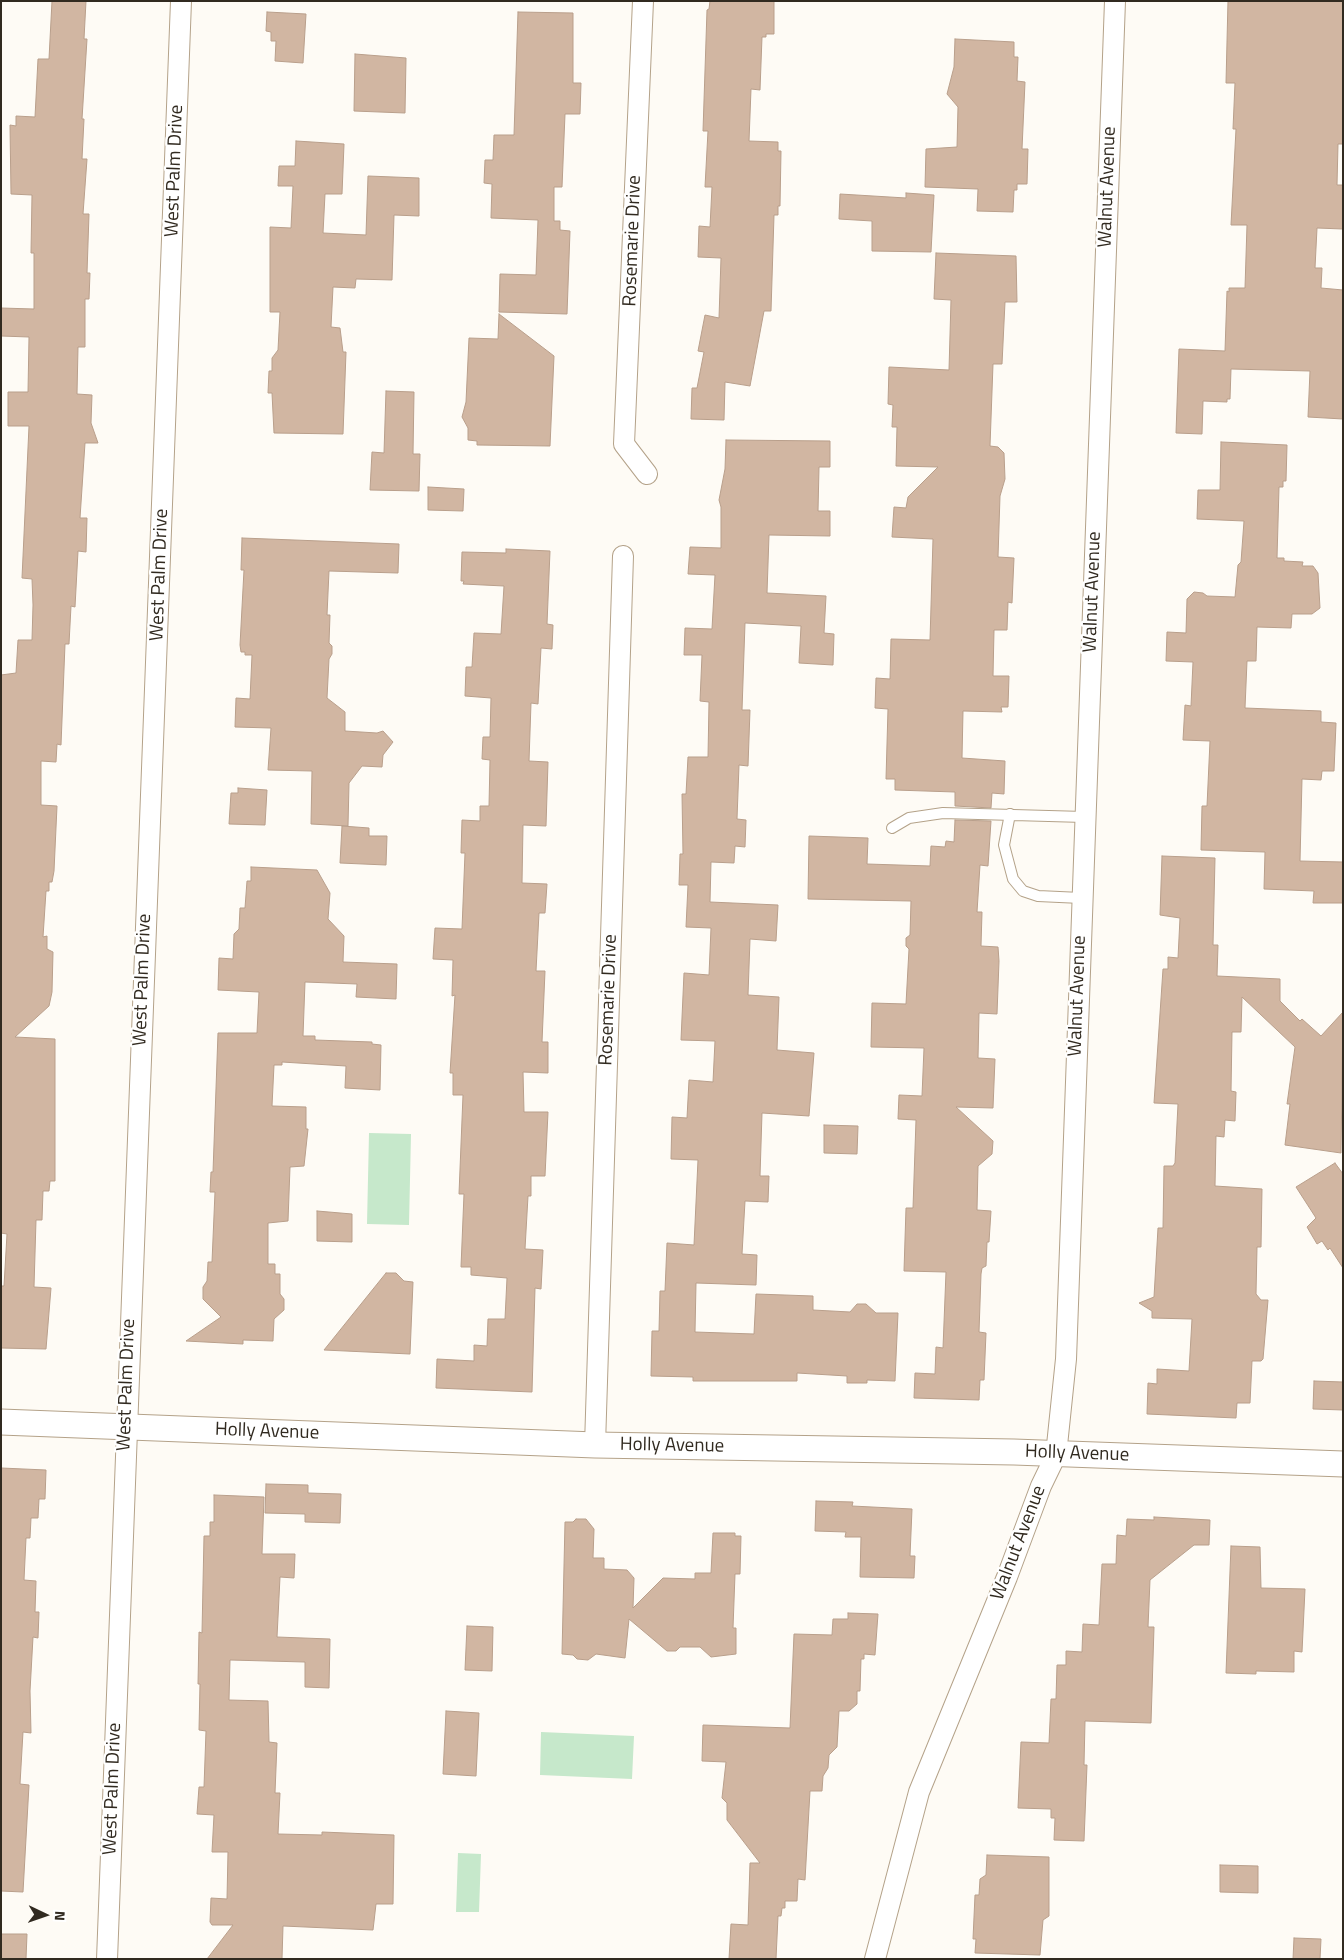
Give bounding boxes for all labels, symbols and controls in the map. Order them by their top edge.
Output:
street label: West Palm Drive [161,104,189,238]
street label: Walnut Avenue [1094,126,1122,248]
street label: Rosemarie Drive [619,175,647,307]
street label: West Palm Drive [146,508,174,642]
street label: Walnut Avenue [1079,531,1107,653]
street label: West Palm Drive [129,913,157,1047]
street label: Rosemarie Drive [595,934,623,1066]
street label: Walnut Avenue [1064,935,1092,1057]
street label: West Palm Drive [113,1318,141,1452]
street label: Holly Avenue [214,1419,320,1445]
street label: Holly Avenue [620,1434,724,1458]
street label: Holly Avenue [1024,1441,1130,1467]
street label: Walnut Avenue [987,1482,1051,1604]
street label: West Palm Drive [99,1722,127,1856]
north arrow [20,1890,70,1940]
text: N [50,1910,71,1921]

